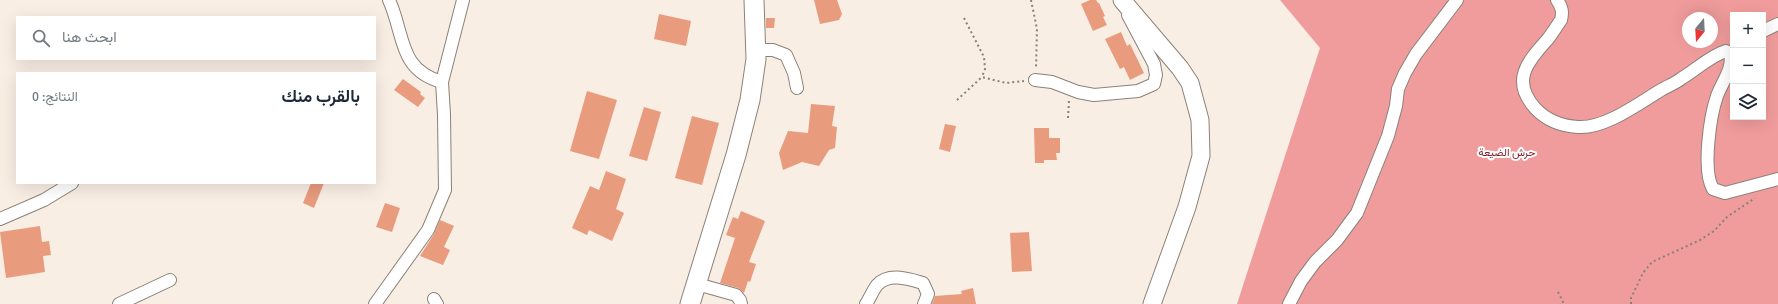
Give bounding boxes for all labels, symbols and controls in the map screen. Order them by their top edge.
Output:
north arrow [1682,12,1718,48]
map controls [1730,12,1766,120]
button: + [1730,12,1766,48]
search box [16,16,376,60]
icon: search [30,27,52,49]
text: ابحث هنا [62,28,117,46]
button: − [1730,48,1766,84]
button: layers [1730,84,1766,120]
text: بالقرب منك [282,86,360,107]
text: النتائج: 0 [32,89,78,105]
park label: حرش الضيعة [1478,146,1536,159]

